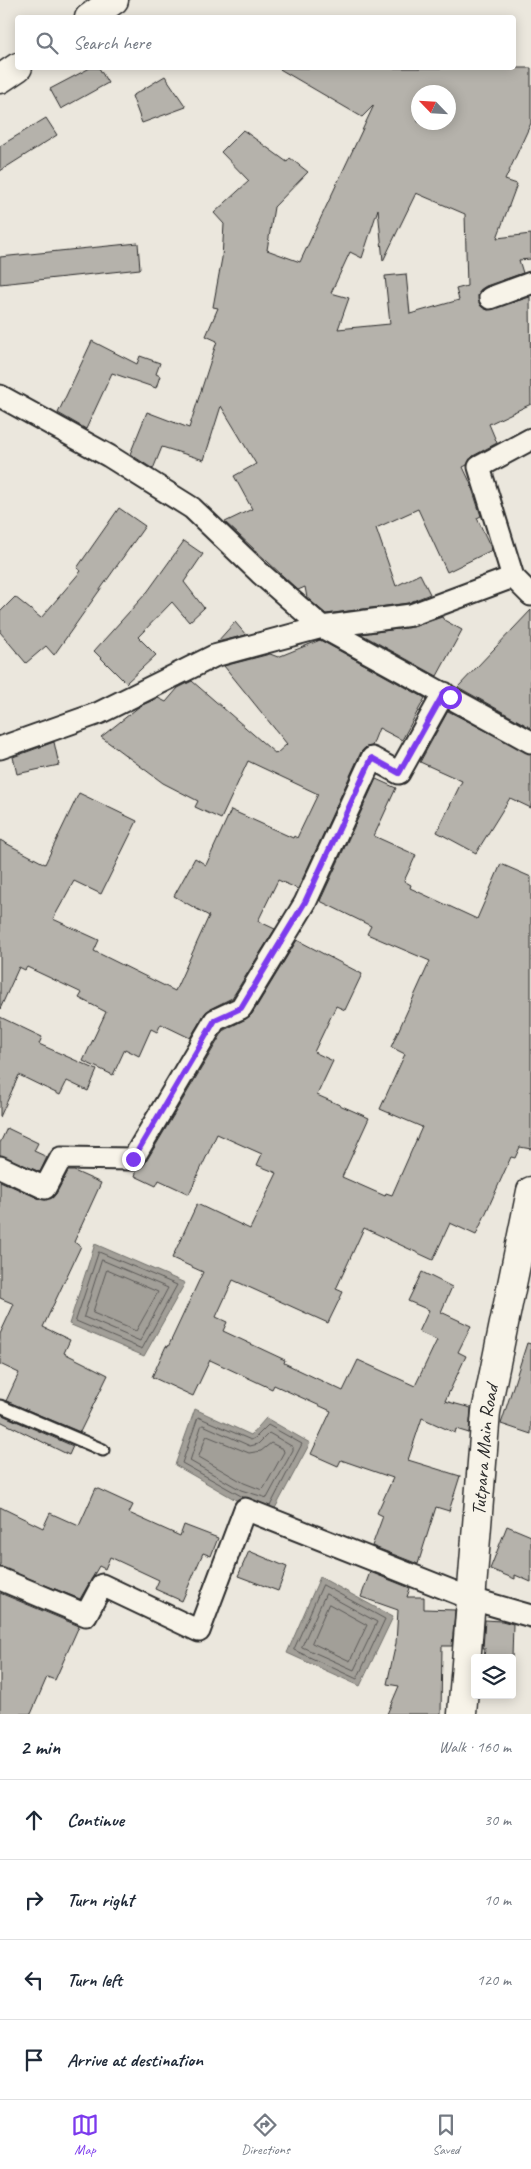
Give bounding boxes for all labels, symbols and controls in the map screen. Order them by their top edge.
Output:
search box [15,15,516,70]
icon: search [33,29,61,57]
text: Search here [73,31,150,55]
north arrow [411,85,456,130]
route start [439,686,462,709]
route end [122,1148,145,1171]
street label: Tutpara Main Road [466,1379,505,1516]
map controls [471,1654,516,1699]
button: layers [471,1654,516,1699]
text: 2 min [20,1734,60,1760]
text: Walk · 160 m [439,1737,511,1757]
icon: ahead [20,1806,48,1834]
text: Continue [67,1808,124,1832]
text: 30 m [484,1810,511,1830]
icon: right [20,1886,48,1914]
text: Turn right [67,1888,134,1912]
text: 10 m [484,1890,511,1910]
icon: left [20,1966,48,1994]
text: Turn left [67,1968,122,1992]
text: 120 m [477,1970,511,1990]
icon: arrive [20,2046,48,2074]
text: Arrive at destination [67,2048,203,2072]
tab: Map [71,2111,99,2158]
tab: Directions [241,2111,290,2158]
tab: Saved [432,2111,460,2158]

